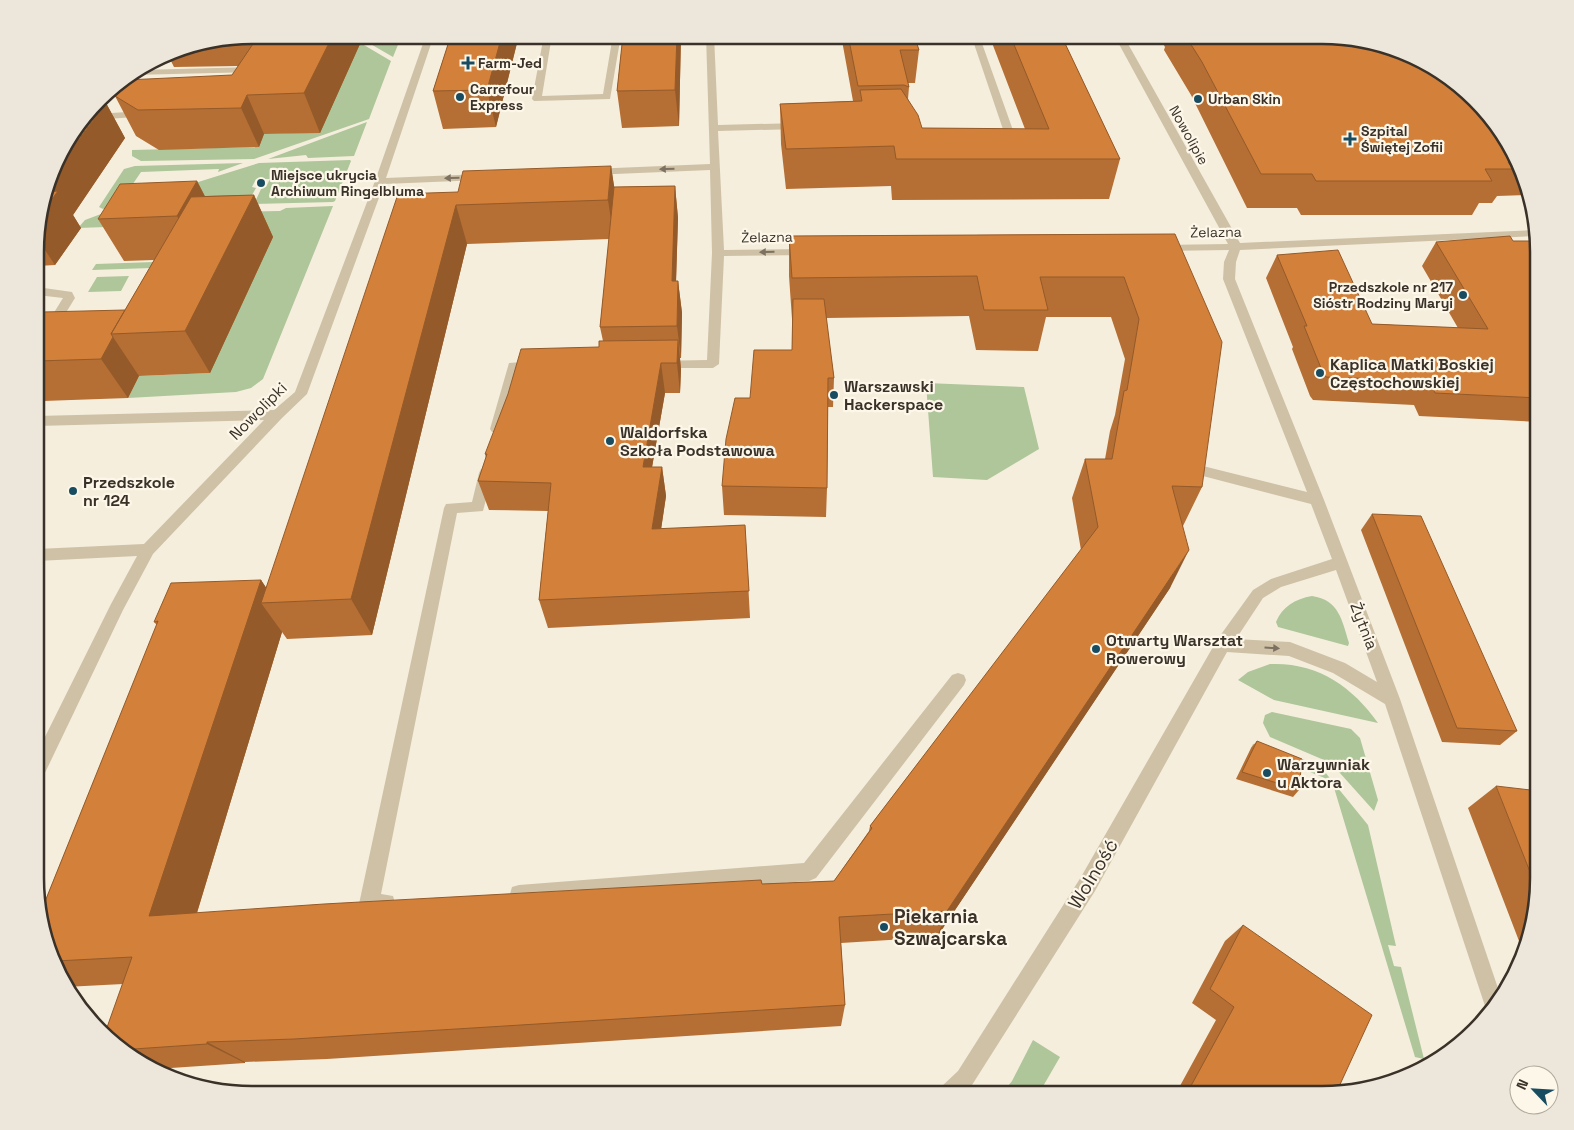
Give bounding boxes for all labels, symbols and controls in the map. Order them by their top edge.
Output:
place label: Farm-Jed [478,54,542,72]
marker: Farm-Jed [462,57,474,69]
place label: Carrefour Express [470,80,535,114]
place label: Urban Skin [1208,90,1281,108]
marker: Carrefour Express [454,91,466,103]
marker: Urban Skin [1192,93,1204,105]
street label: Nowolipie [1165,102,1213,168]
place label: Szpital Świętej Zofii [1361,122,1443,156]
marker: Szpital Świętej Zofii [1343,132,1357,146]
place label: Miejsce ukrycia Archiwum Ringelbluma [271,166,424,200]
one-way arrow [659,166,675,174]
one-way arrow [444,174,460,182]
marker: Miejsce ukrycia Archiwum Ringelbluma [255,177,267,189]
street label: Żelazna [1190,223,1242,241]
street label: Żelazna [741,228,793,246]
one-way arrow [759,248,775,256]
place label: Przedszkole nr 217 Sióstr Rodziny Maryi [1313,278,1453,312]
marker: Przedszkole nr 217 Sióstr Rodziny Maryi [1457,289,1469,301]
place label: Kaplica Matki Boskiej Częstochowskiej [1330,354,1494,393]
marker: Kaplica Matki Boskiej Częstochowskiej [1314,367,1326,379]
place label: Warszawski Hackerspace [844,376,943,415]
street label: Nowolipki [225,378,291,444]
marker: Warszawski Hackerspace [828,389,840,401]
place label: Waldorfska Szkoła Podstawowa [620,422,775,461]
marker: Waldorfska Szkoła Podstawowa [604,435,616,447]
place label: Przedszkole nr 124 [83,472,175,511]
marker: Przedszkole nr 124 [67,485,79,497]
street label: Żytnia [1345,599,1383,653]
place label: Otwarty Warsztat Rowerowy [1106,630,1243,669]
marker: Otwarty Warsztat Rowerowy [1090,643,1102,655]
one-way arrow [1264,644,1280,652]
place label: Warzywniak u Aktora [1277,754,1370,793]
marker: Warzywniak u Aktora [1261,767,1273,779]
street label: Wolność [1062,834,1124,914]
place label: Piekarnia Szwajcarska [894,904,1007,951]
marker: Piekarnia Szwajcarska [878,921,890,933]
north arrow [1509,1065,1559,1115]
text: N [1512,1076,1532,1093]

